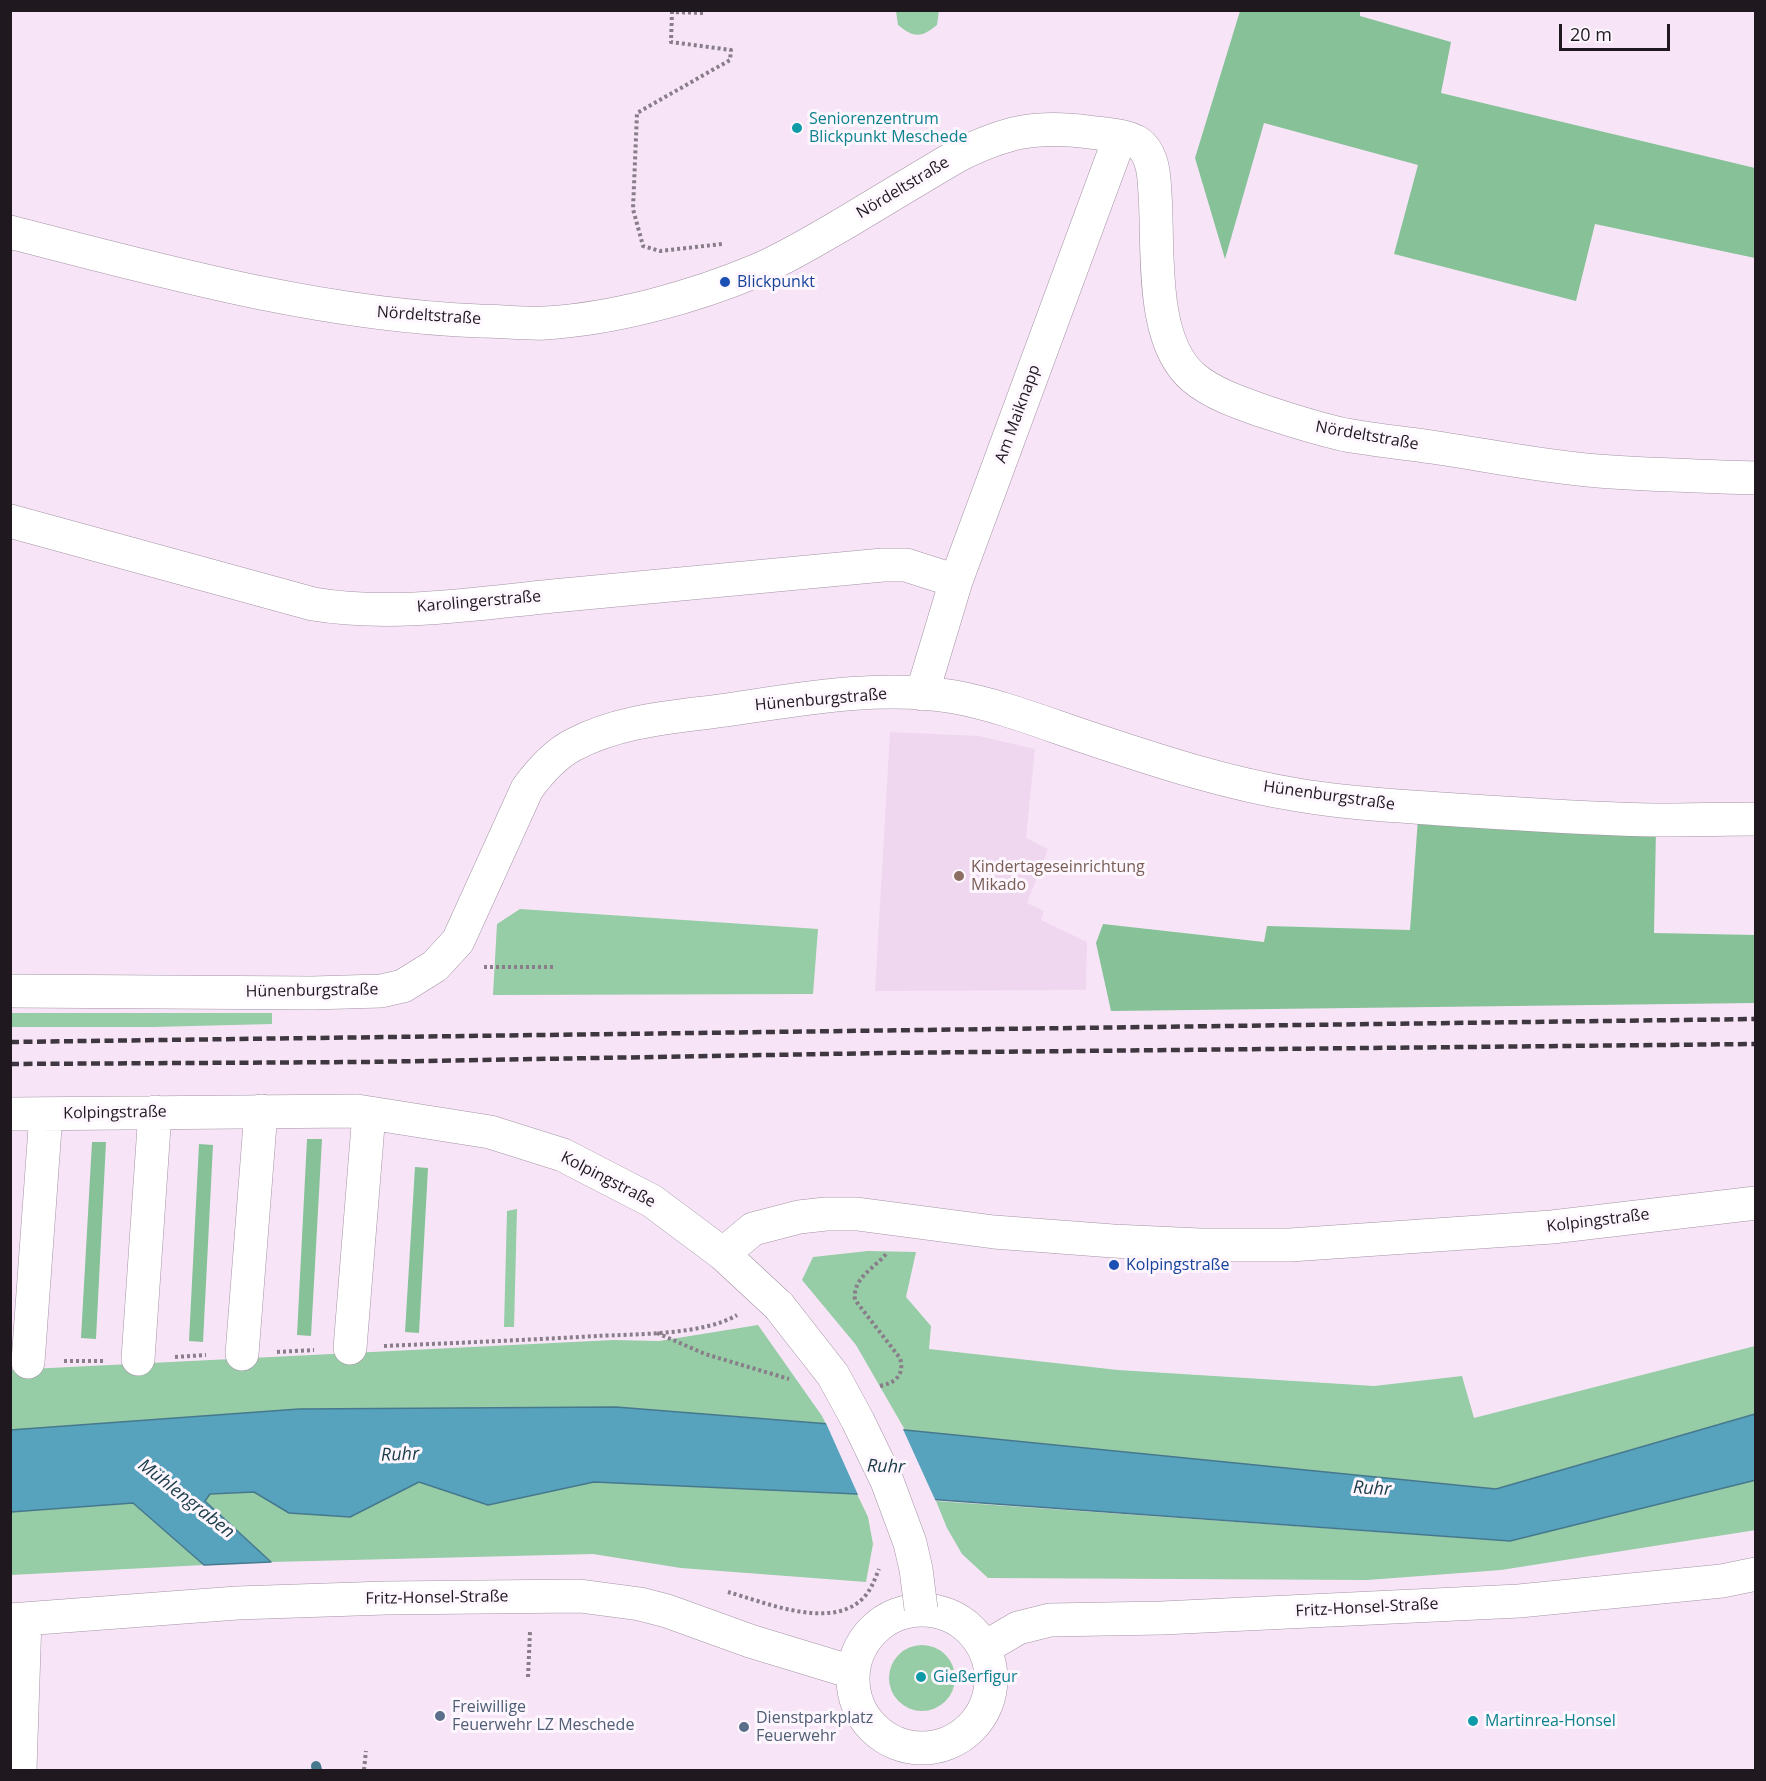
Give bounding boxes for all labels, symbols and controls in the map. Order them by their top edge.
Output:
scale bar [1562,12,1673,50]
text: 20 m [1570,22,1612,46]
place label: Seniorenzentrum Blickpunkt Meschede [809,109,967,147]
marker: Seniorenzentrum Blickpunkt Meschede [790,121,804,135]
street label: Nördeltstraße [853,153,953,223]
place label: Blickpunkt [737,272,815,292]
marker: Blickpunkt [718,275,732,289]
street label: Nördeltstraße [376,303,482,329]
street label: Am Maiknapp [991,362,1045,466]
street label: Nördeltstraße [1314,417,1420,455]
street label: Karolingerstraße [416,587,542,617]
street label: Hünenburgstraße [754,685,888,715]
street label: Hünenburgstraße [1262,777,1396,815]
place label: Kindertageseinrichtung Mikado [971,857,1145,895]
marker: Kindertageseinrichtung Mikado [952,869,966,883]
street label: Hünenburgstraße [245,980,379,1002]
street label: Kolpingstraße [63,1102,167,1124]
street label: Kolpingstraße [558,1148,658,1212]
street label: Kolpingstraße [1545,1205,1651,1237]
place label: Kolpingstraße [1126,1255,1229,1275]
marker: Kolpingstraße [1107,1258,1121,1272]
water label: Ruhr [381,1444,419,1466]
water label: Mühlengraben [134,1455,238,1543]
water label: Ruhr [867,1456,905,1478]
water label: Ruhr [1352,1477,1392,1501]
street label: Fritz-Honsel-Straße [365,1587,509,1609]
street label: Fritz-Honsel-Straße [1295,1595,1439,1621]
place label: Gießerfigur [933,1667,1018,1687]
marker: Gießerfigur [914,1670,928,1684]
place label: Freiwillige Feuerwehr LZ Meschede [452,1697,634,1735]
place label: Dienstparkplatz Feuerwehr [756,1708,873,1746]
marker: Freiwillige Feuerwehr LZ Meschede [433,1709,447,1723]
place label: Martinrea-Honsel [1485,1711,1616,1731]
marker: Martinrea-Honsel [1466,1714,1480,1728]
marker: Dienstparkplatz Feuerwehr [737,1720,751,1734]

